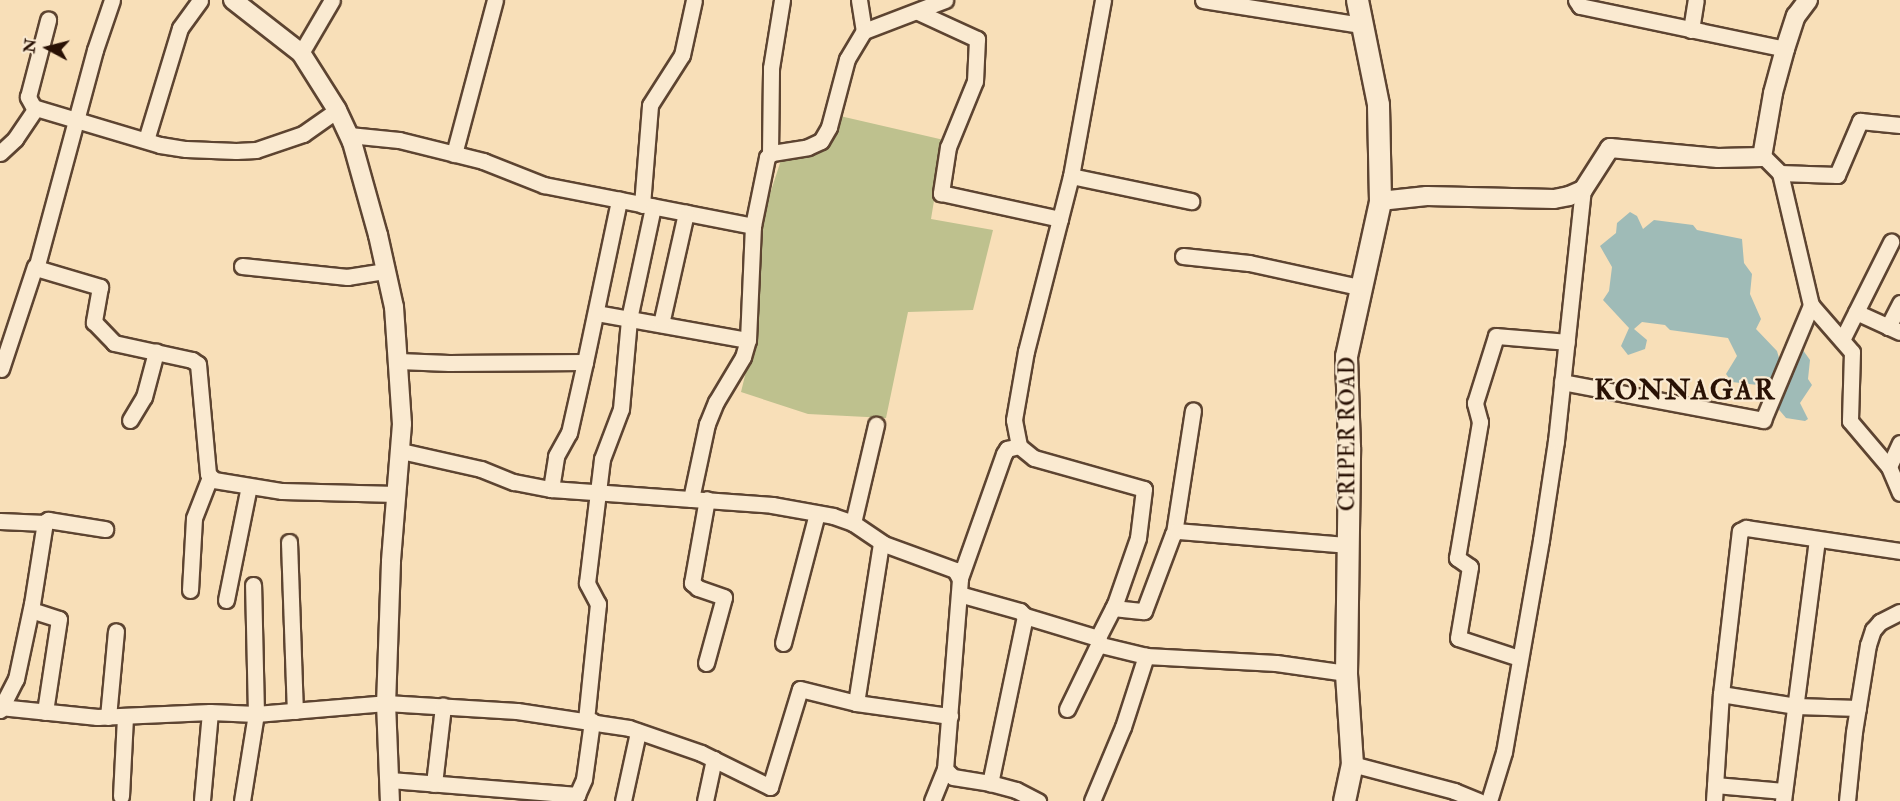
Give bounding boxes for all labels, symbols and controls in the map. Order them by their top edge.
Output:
north arrow [18,18,78,78]
text: N [19,37,41,54]
street label: CRIPER ROAD [1335,357,1361,511]
district label: KONNAGAR [1594,374,1776,408]

